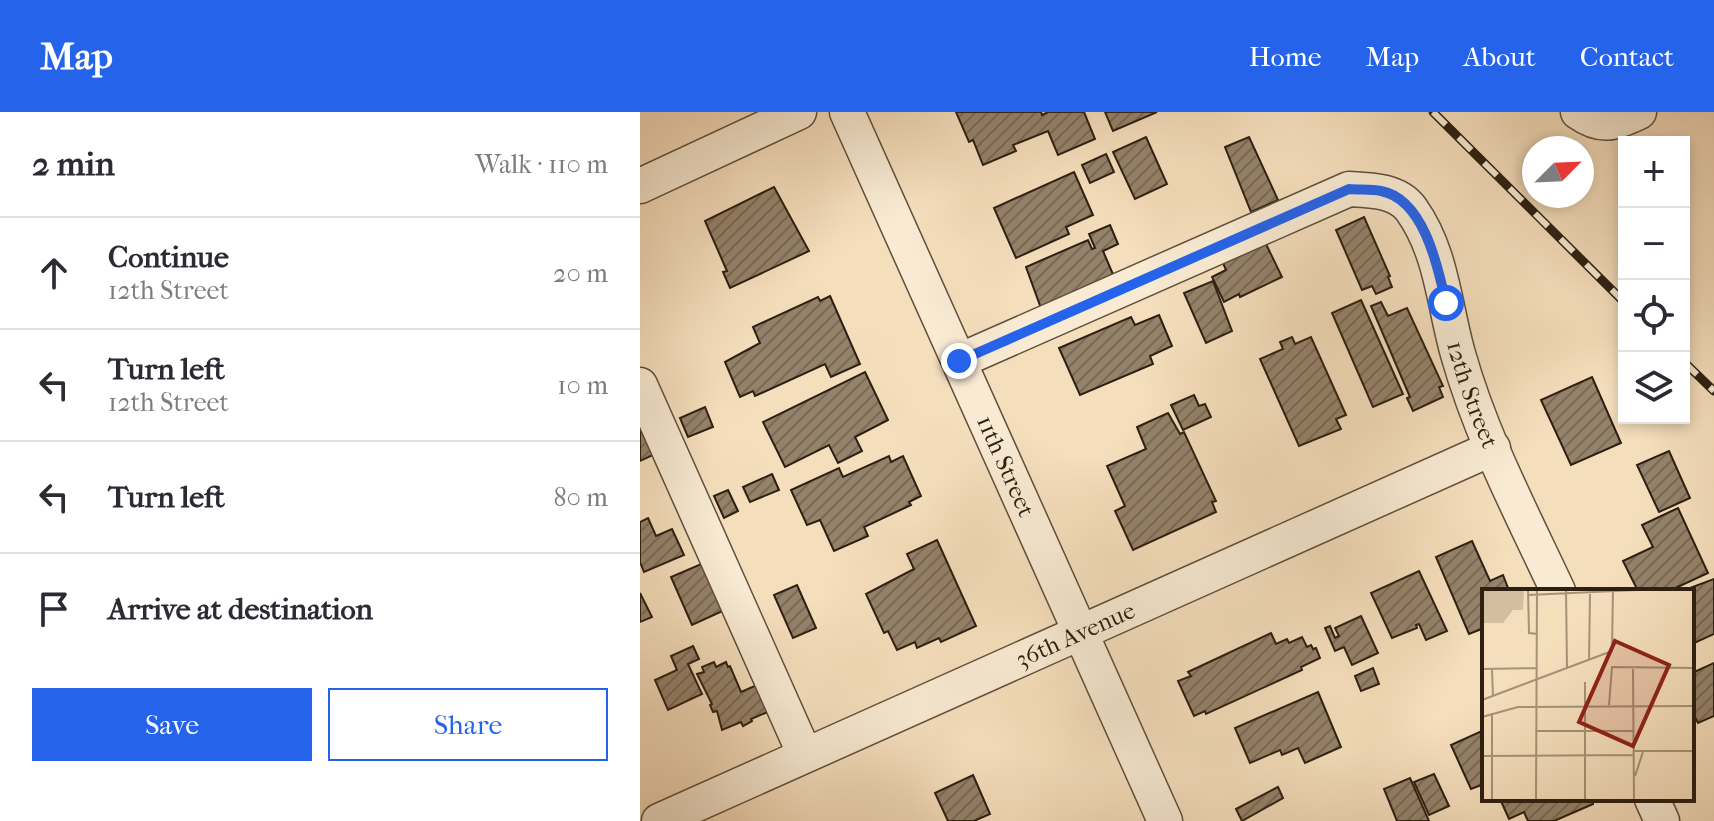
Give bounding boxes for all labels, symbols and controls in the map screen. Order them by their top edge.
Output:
text: Map [40,34,113,79]
text: Home [1249,40,1322,73]
text: Map [1366,40,1419,73]
text: About [1463,40,1536,73]
text: Contact [1580,40,1674,73]
north arrow [1522,136,1594,208]
map controls [1618,136,1690,424]
button: + [1618,136,1690,208]
text: 2 min [32,144,115,184]
text: Walk · 110 m [475,149,608,180]
button: − [1618,208,1690,280]
text: Continue [108,240,229,275]
icon: ahead [32,251,76,295]
text: 20 m [553,258,608,289]
text: 12th Street [108,275,229,306]
button: locate [1618,280,1690,352]
route start [1428,285,1464,321]
street label: 12th Street [1441,338,1504,453]
route end [941,343,977,379]
text: Turn left [108,352,225,387]
button: layers [1618,352,1690,424]
icon: left [32,363,76,407]
text: 10 m [557,370,608,401]
text: 12th Street [108,387,229,418]
street label: 11th Street [971,411,1041,521]
icon: left [32,475,76,519]
text: Turn left [108,480,225,515]
text: 80 m [553,482,608,513]
icon: arrive [32,587,76,631]
inset map [1482,589,1694,801]
text: Arrive at destination [108,592,373,627]
street label: 36th Avenue [1011,596,1139,674]
button: Save [32,688,312,761]
button: Share [328,688,608,761]

